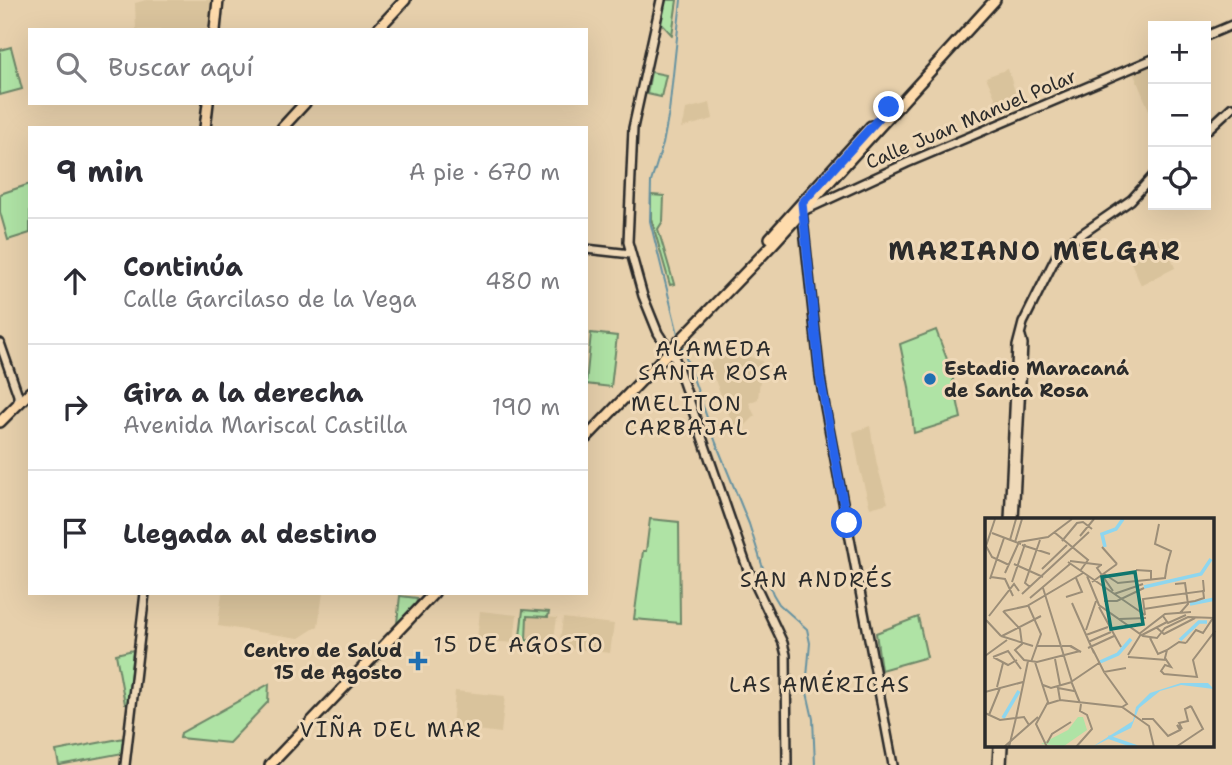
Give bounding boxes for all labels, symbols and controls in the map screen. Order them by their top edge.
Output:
map controls [1148,21,1211,210]
button: + [1148,21,1211,84]
search box [28,28,588,105]
icon: search [52,48,90,86]
text: Buscar aquí [108,49,254,84]
street label: Calle Juan Manuel Polar [862,63,1080,175]
button: − [1148,84,1211,147]
route end [873,91,904,122]
button: locate [1148,147,1211,210]
text: 9 min [56,151,143,192]
text: A pie · 670 m [409,157,560,187]
district label: MARIANO MELGAR [888,233,1182,268]
text: Continúa [123,249,243,284]
icon: ahead [56,262,94,300]
text: 480 m [485,266,560,296]
text: Calle Garcilaso de la Vega [123,284,417,314]
district label: ALAMEDA SANTA ROSA [638,335,790,387]
place label: Estadio Maracaná de Santa Rosa [944,356,1129,403]
marker: Estadio Maracaná de Santa Rosa [922,371,938,387]
text: Gira a la derecha [123,375,364,410]
icon: right [56,388,94,426]
district label: MELITON CARBAJAL [625,390,749,442]
text: 190 m [492,392,560,422]
text: Avenida Mariscal Castilla [123,410,407,440]
route start [831,507,862,538]
icon: arrive [56,514,94,552]
text: Llegada al destino [123,516,377,551]
inset map [985,518,1214,748]
district label: SAN ANDRÉS [740,565,894,594]
district label: 15 DE AGOSTO [433,631,605,659]
place label: Centro de Salud 15 de Agosto [243,638,402,685]
marker: Centro de Salud 15 de Agosto [408,651,428,671]
district label: LAS AMÉRICAS [729,670,911,699]
district label: VIÑA DEL MAR [300,715,483,744]

